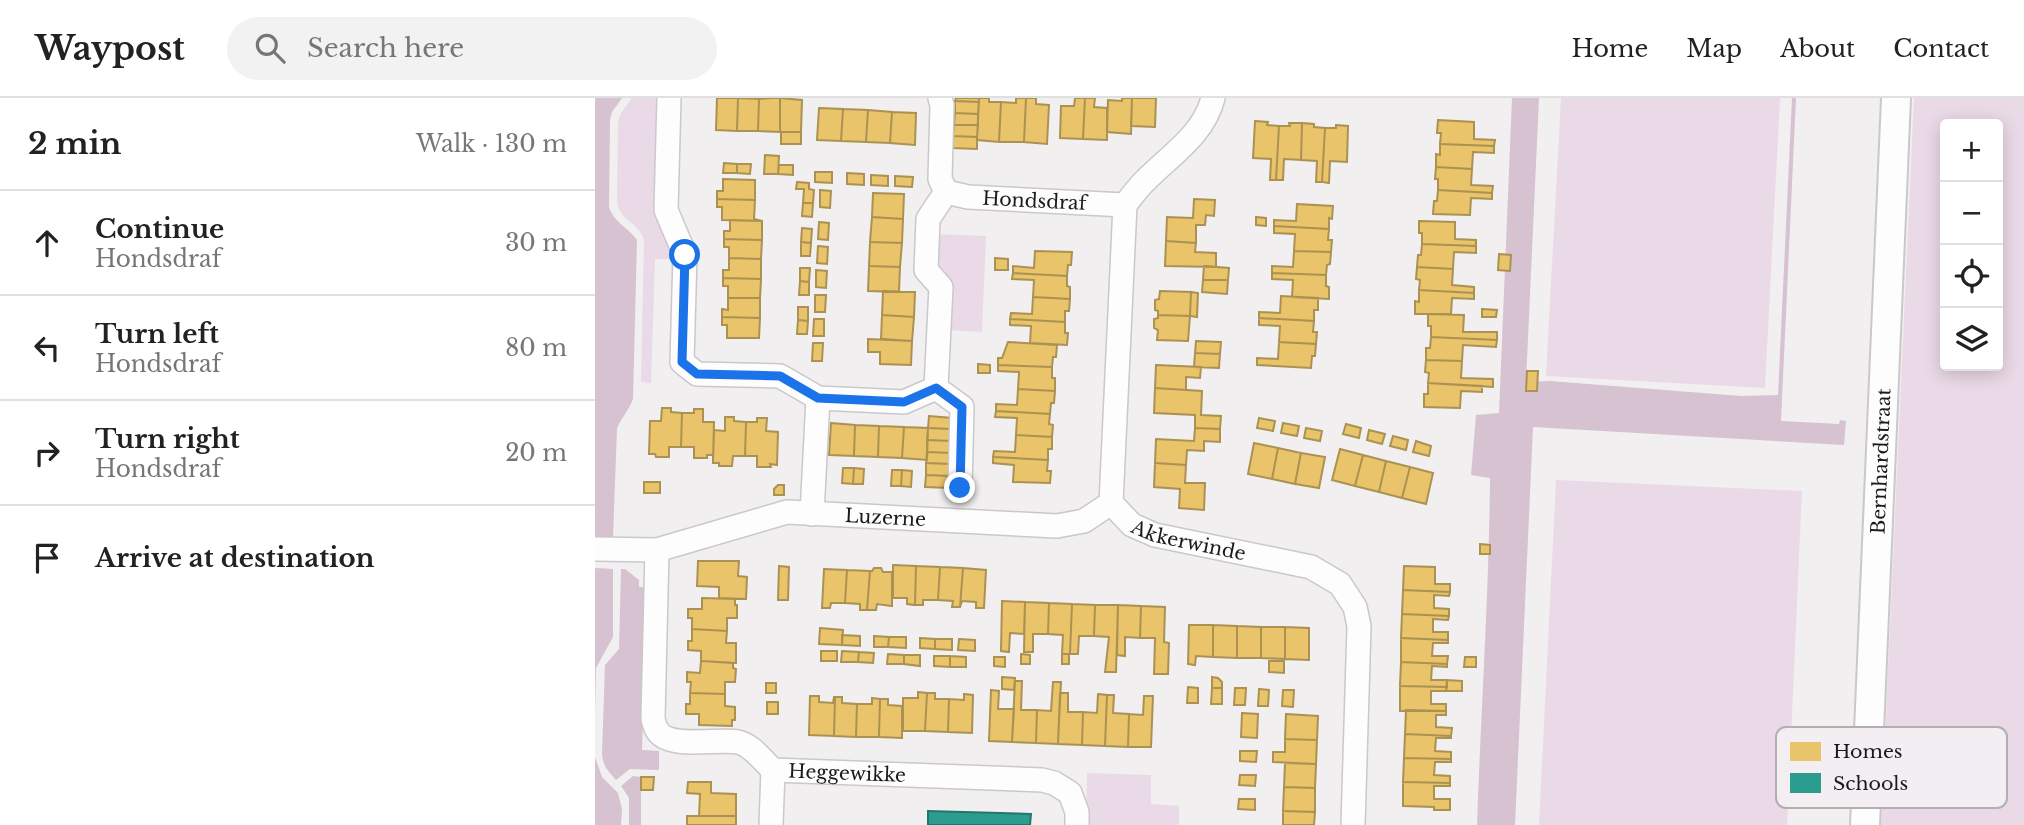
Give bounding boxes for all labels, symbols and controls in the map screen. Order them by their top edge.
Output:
search box [227,17,717,80]
text: Waypost [35,28,185,69]
icon: search [251,29,289,67]
text: Search here [307,32,464,64]
text: Home [1572,34,1648,63]
text: Map [1686,34,1742,63]
text: About [1780,34,1855,63]
text: Contact [1893,34,1989,63]
map controls [1940,119,2003,371]
button: + [1940,119,2003,182]
text: 2 min [28,125,121,162]
text: Walk · 130 m [416,130,567,158]
button: − [1940,182,2003,245]
street label: Hondsdraf [982,187,1089,215]
text: Continue [95,213,224,245]
icon: ahead [28,224,66,262]
text: 30 m [505,229,567,257]
route start [669,239,700,270]
text: Hondsdraf [95,245,221,273]
button: locate [1940,245,2003,308]
button: layers [1940,308,2003,371]
text: Turn left [95,318,219,350]
icon: left [28,329,66,367]
text: 80 m [505,334,567,362]
text: Hondsdraf [95,350,221,378]
street label: Bernhardstraat [1866,387,1896,535]
text: Turn right [95,423,240,455]
icon: right [28,434,66,472]
text: 20 m [505,439,567,467]
text: Hondsdraf [95,455,221,483]
route end [944,472,975,503]
street label: Luzerne [844,504,926,531]
street label: Akkerwinde [1127,515,1248,565]
icon: arrive [28,539,66,577]
text: Arrive at destination [95,542,375,574]
legend [1776,727,2007,808]
text: Homes [1833,740,1902,763]
street label: Heggewikke [788,760,906,787]
text: Schools [1833,772,1908,795]

